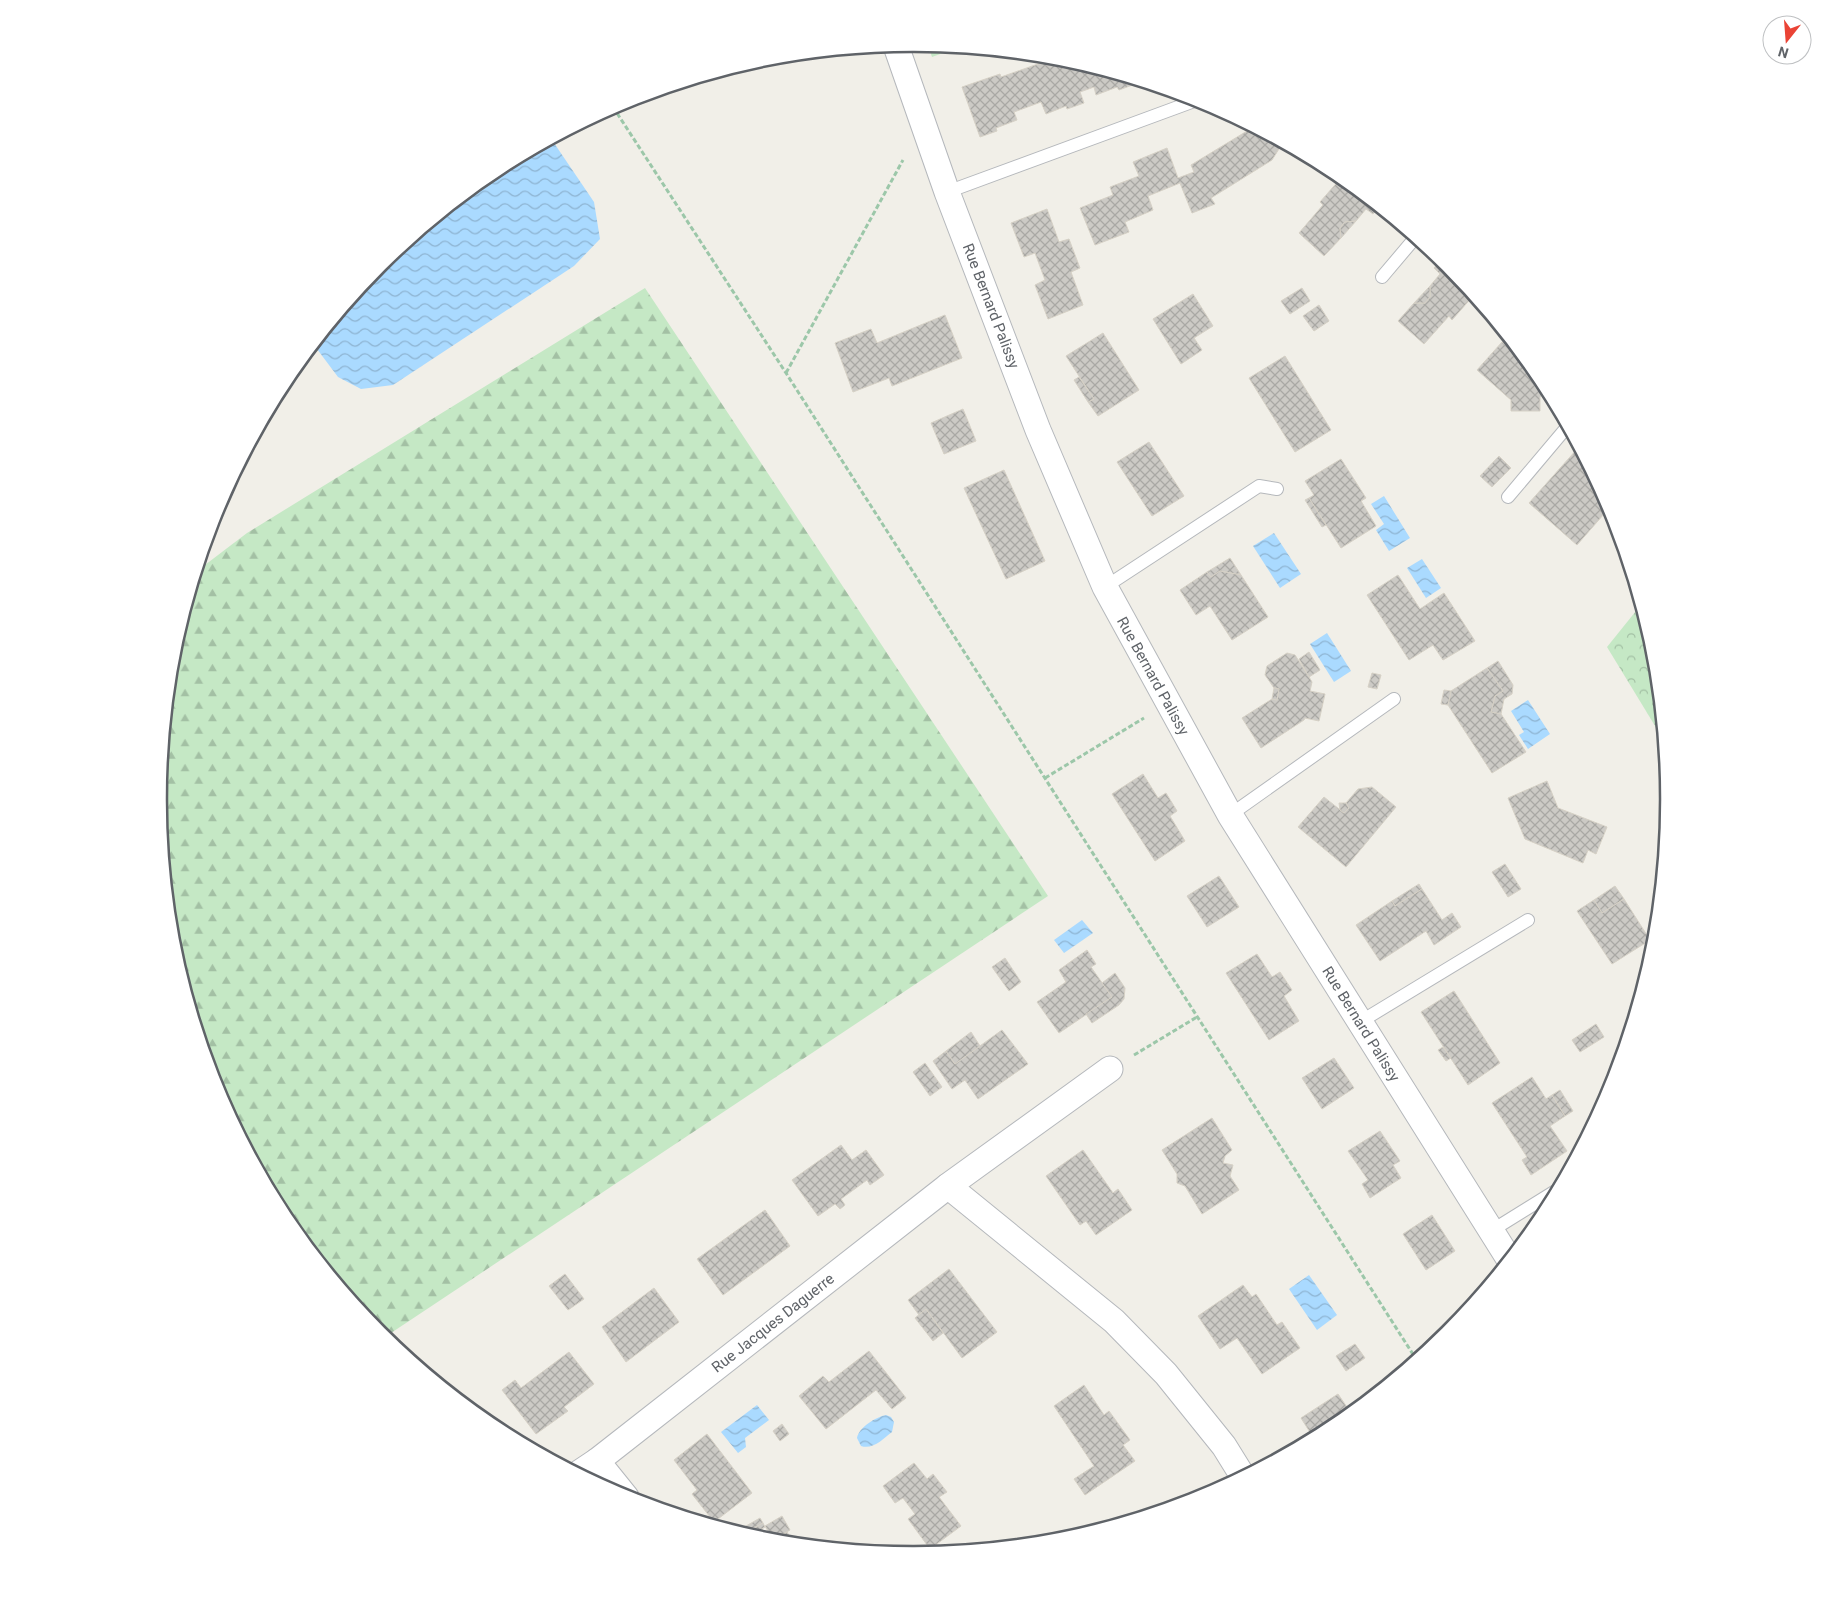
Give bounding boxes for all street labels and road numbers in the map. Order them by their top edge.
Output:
street label: Rue Bernard Palissy [959,241,1023,371]
street label: Rue Bernard Palissy [1113,614,1193,738]
street label: Rue Bernard Palissy [1318,963,1404,1085]
street label: Rue Jacques Daguerre [708,1270,838,1376]

